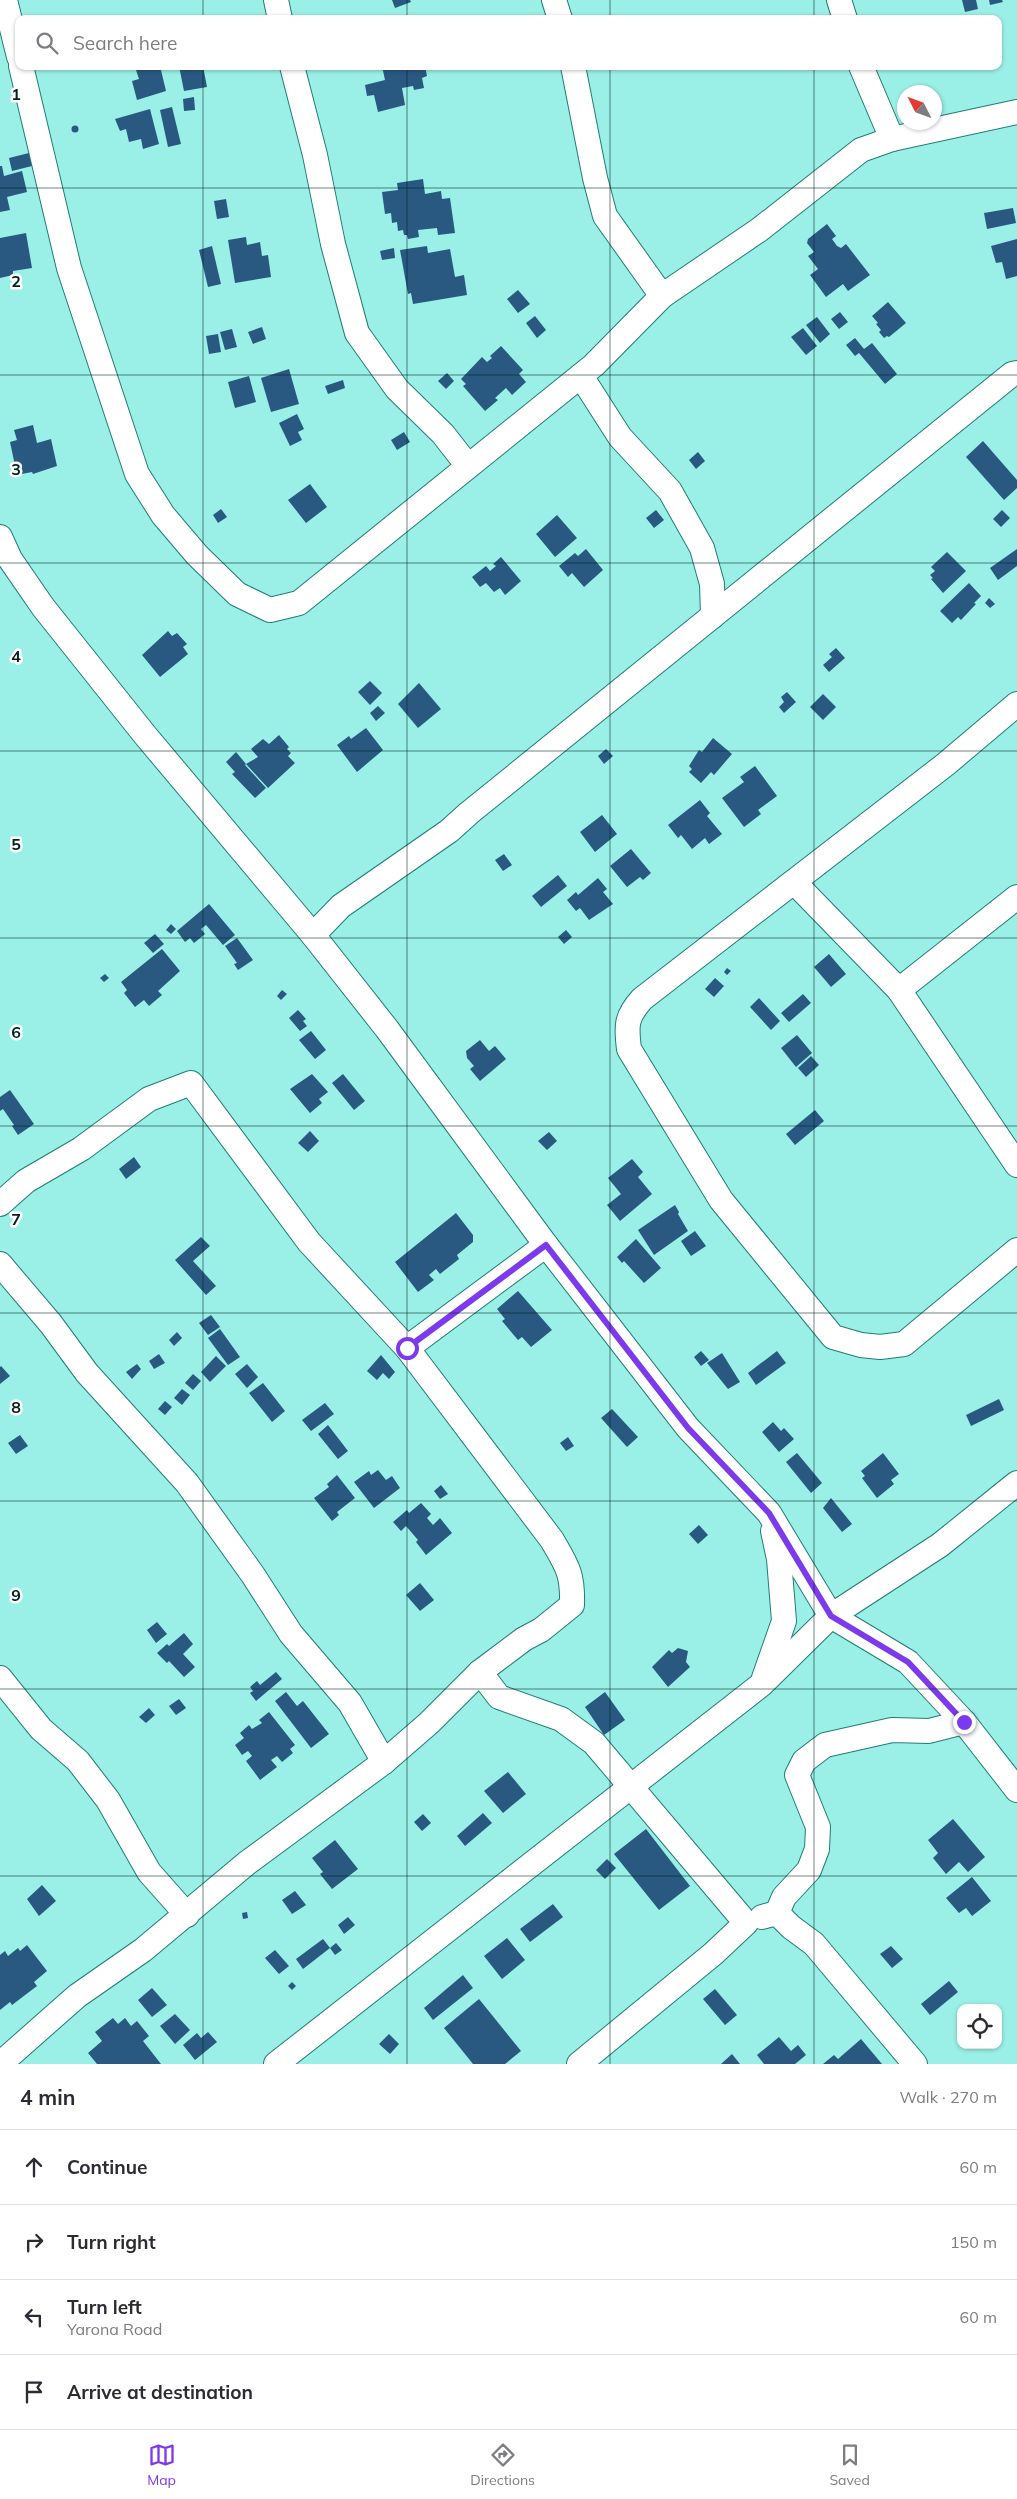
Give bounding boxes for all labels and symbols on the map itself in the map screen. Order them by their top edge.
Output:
text: 1 [11,84,21,104]
north arrow [897,85,942,130]
text: 2 [11,271,21,291]
text: 3 [11,459,21,479]
text: 4 [11,646,21,666]
text: 5 [11,834,21,854]
text: 6 [11,1022,21,1042]
text: 7 [11,1209,21,1229]
route start [396,1337,419,1360]
text: 8 [11,1397,21,1417]
text: 9 [11,1585,21,1605]
route end [953,1711,976,1734]

